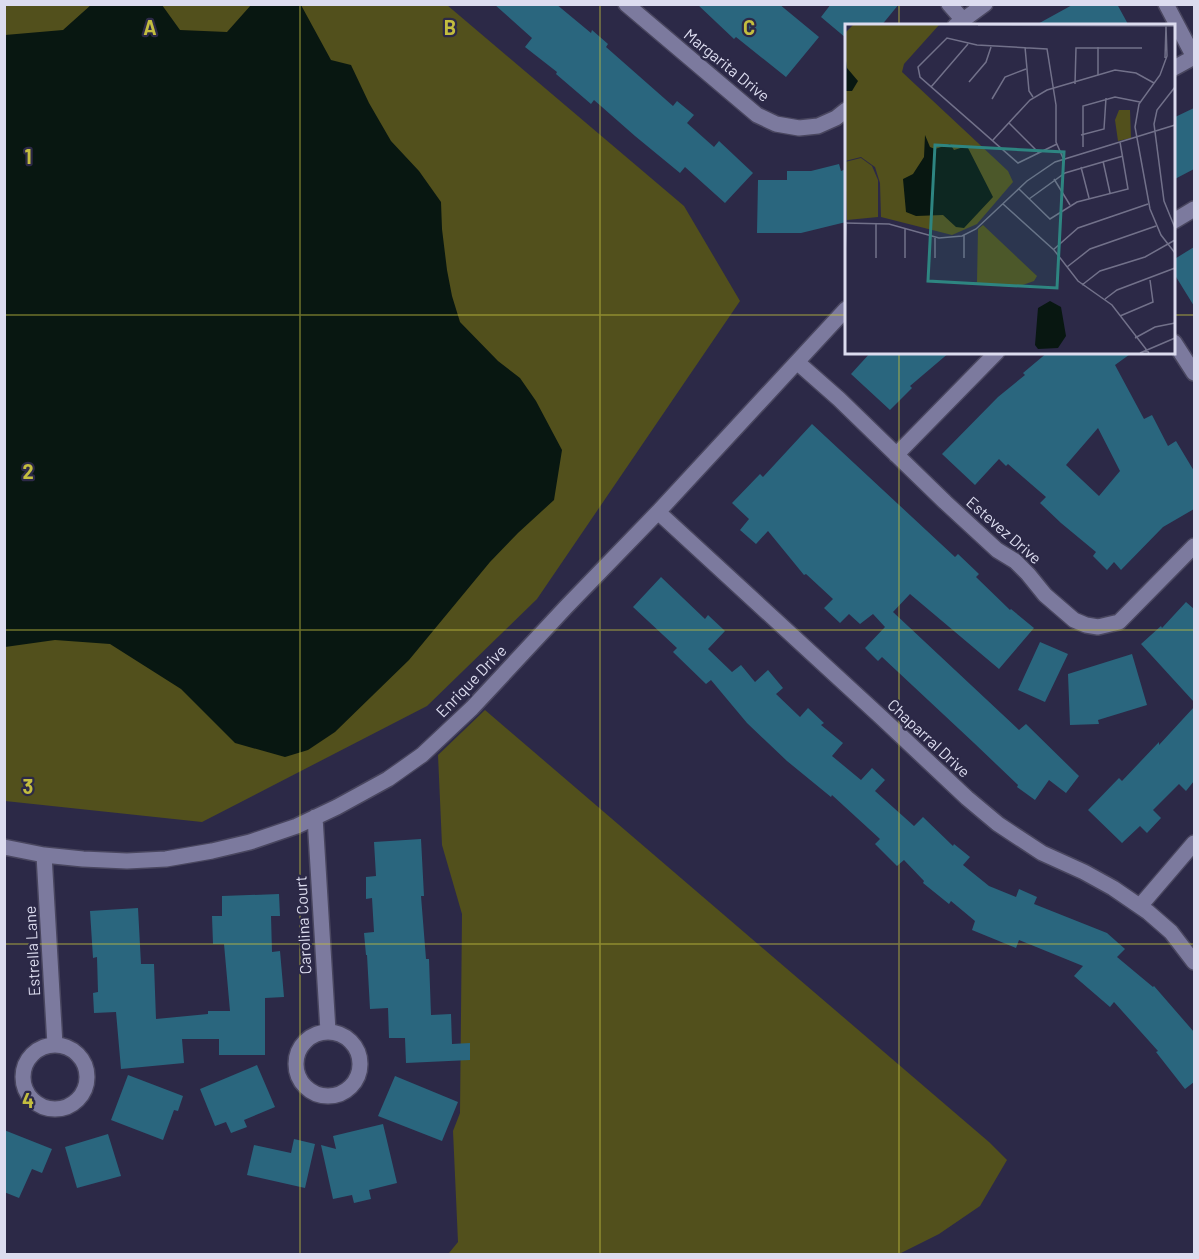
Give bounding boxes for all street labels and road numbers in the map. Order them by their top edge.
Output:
street label: Margarita Drive [681,24,774,105]
street label: Estevez Drive [963,492,1046,567]
street label: Enrique Drive [432,641,510,721]
street label: Chaparral Drive [884,695,975,781]
street label: Carolina Court [290,875,315,975]
street label: Estrella Lane [20,905,43,997]

